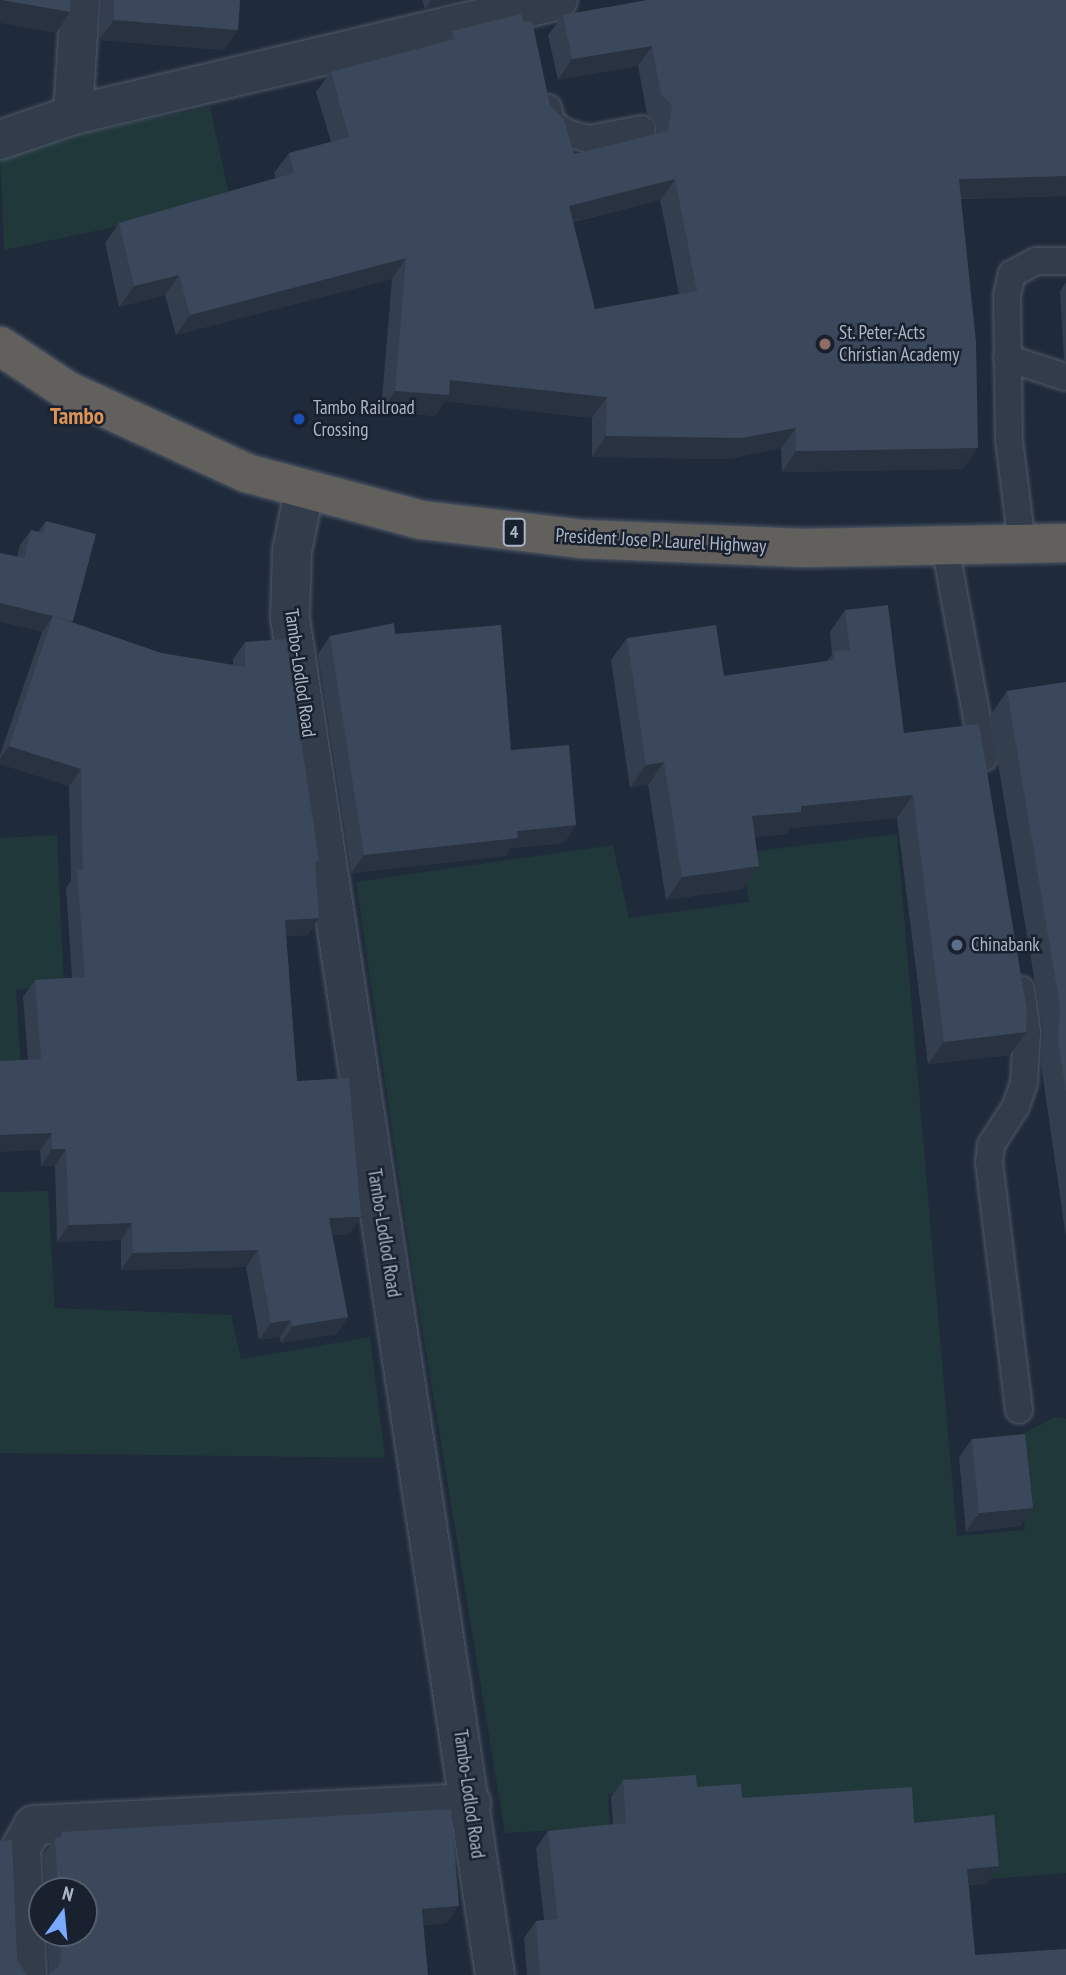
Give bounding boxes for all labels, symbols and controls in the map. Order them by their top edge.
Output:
place label: St. Peter-Acts Christian Academy [839,322,960,366]
marker: St. Peter-Acts Christian Academy [817,336,833,352]
place label: Tambo Railroad Crossing [313,397,415,441]
district label: Tambo [50,402,104,430]
marker: Tambo Railroad Crossing [291,411,307,427]
road number: 4 [502,518,526,546]
street label: President Jose P. Laurel Highway [554,524,768,558]
street label: Tambo-Lodlod Road [280,607,320,739]
place label: Chinabank [971,934,1040,956]
marker: Chinabank [949,937,965,953]
street label: Tambo-Lodlod Road [363,1167,405,1299]
street label: Tambo-Lodlod Road [449,1728,489,1860]
north arrow [28,1877,98,1947]
text: N [60,1881,76,1907]

